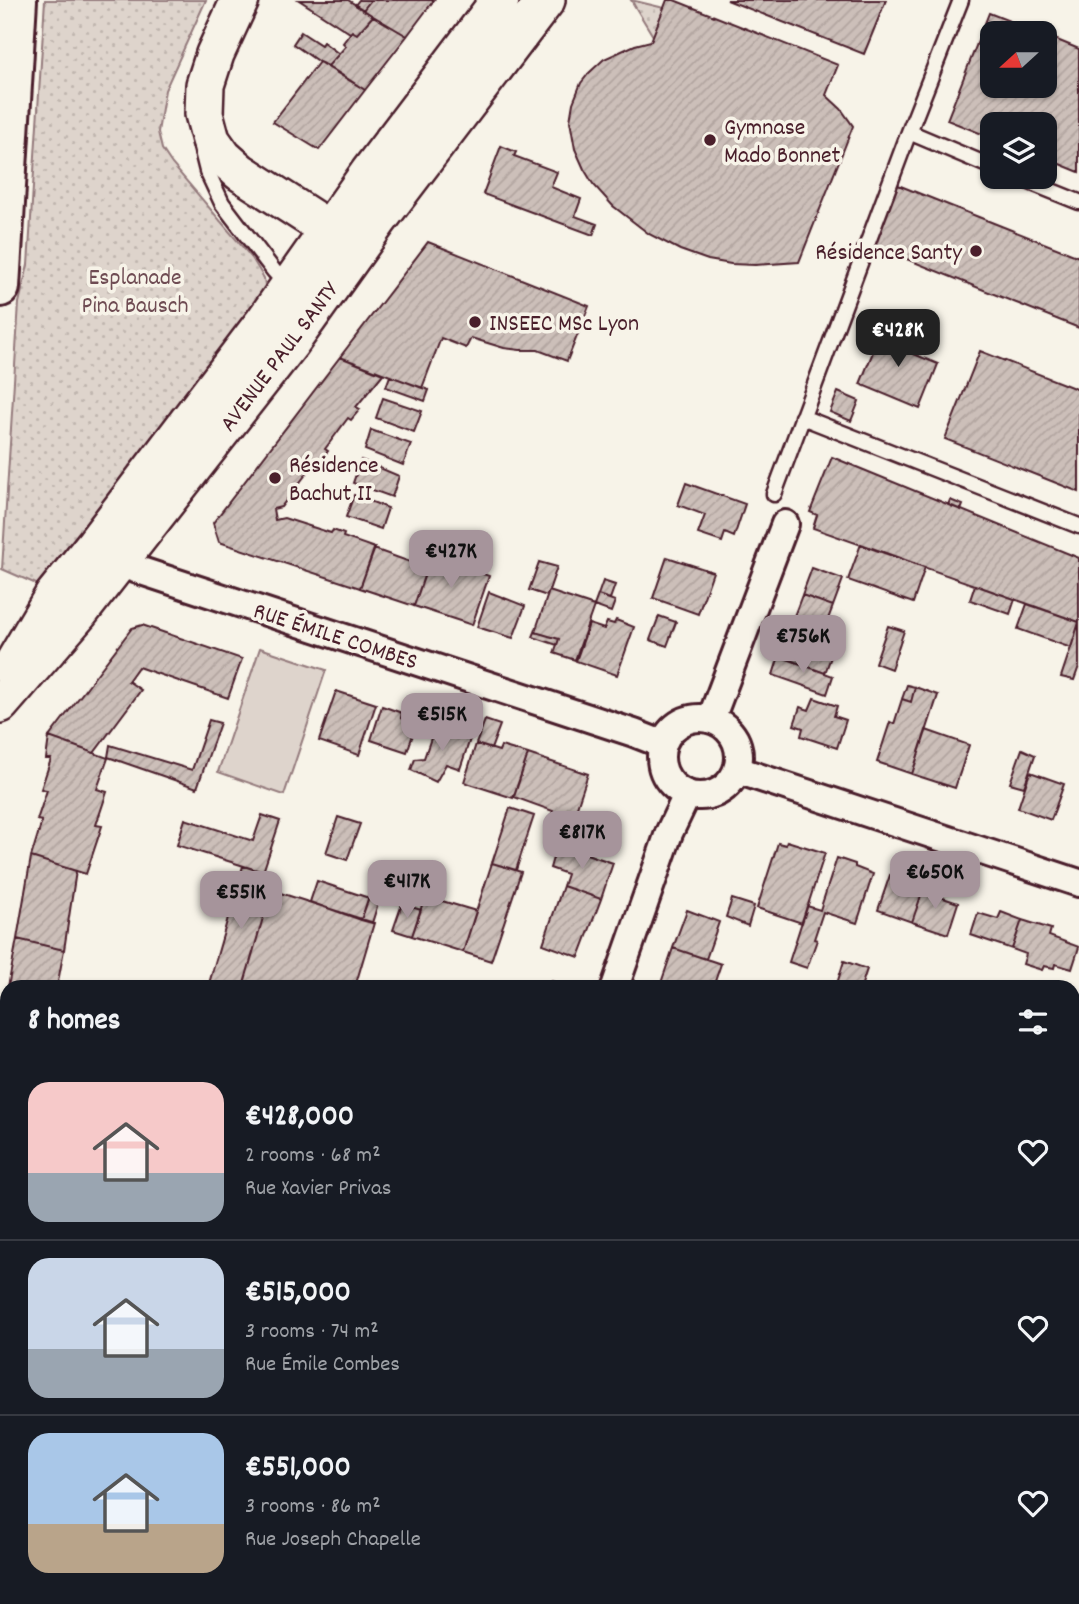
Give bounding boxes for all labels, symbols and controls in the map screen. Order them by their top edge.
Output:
north arrow [980,21,1057,98]
map controls [980,21,1057,189]
place label: Gymnase Mado Bonnet [724,112,841,174]
button: layers [980,112,1057,189]
marker: Gymnase Mado Bonnet [702,132,718,148]
place label: Résidence Santy [815,237,963,271]
marker: Résidence Santy [968,243,984,259]
park label: Esplanade Pina Bausch [82,262,188,324]
street label: AVENUE PAUL SANTY [213,275,349,440]
place label: INSEEC MSc Lyon [489,308,639,342]
pin: €428K [849,310,947,369]
marker: INSEEC MSc Lyon [467,314,483,330]
text: €428K [872,315,924,348]
place label: Résidence Bachut II [289,450,379,512]
marker: Résidence Bachut II [267,470,283,486]
pin: €427K [402,530,500,590]
text: €427K [425,536,477,569]
street label: RUE ÉMILE COMBES [249,595,422,680]
pin: €756K [754,616,852,675]
text: €756K [776,621,830,654]
pin: €515K [393,694,491,753]
text: €515K [417,699,467,732]
pin: €817K [533,812,631,871]
text: €817K [559,817,605,850]
pin: €650K [886,852,984,911]
text: €650K [906,857,964,890]
pin: €417K [358,860,456,920]
text: €417K [384,866,430,899]
pin: €551K [192,872,290,931]
text: €551K [216,877,266,910]
text: 8 homes [28,1001,120,1044]
icon: filters [1014,1003,1052,1041]
text: €428,000 [245,1097,354,1140]
icon: home [84,1110,168,1194]
icon: heart [1014,1133,1052,1171]
text: 2 rooms · 68 m² [245,1140,381,1173]
text: Rue Xavier Privas [245,1173,391,1206]
text: €515,000 [245,1273,351,1316]
icon: home [84,1286,168,1370]
icon: heart [1014,1309,1052,1347]
text: 3 rooms · 74 m² [245,1316,379,1349]
text: Rue Émile Combes [245,1349,400,1382]
text: €551,000 [245,1448,351,1491]
icon: home [84,1461,168,1545]
icon: heart [1014,1484,1052,1522]
text: 3 rooms · 86 m² [245,1491,381,1524]
text: Rue Joseph Chapelle [245,1524,421,1557]

